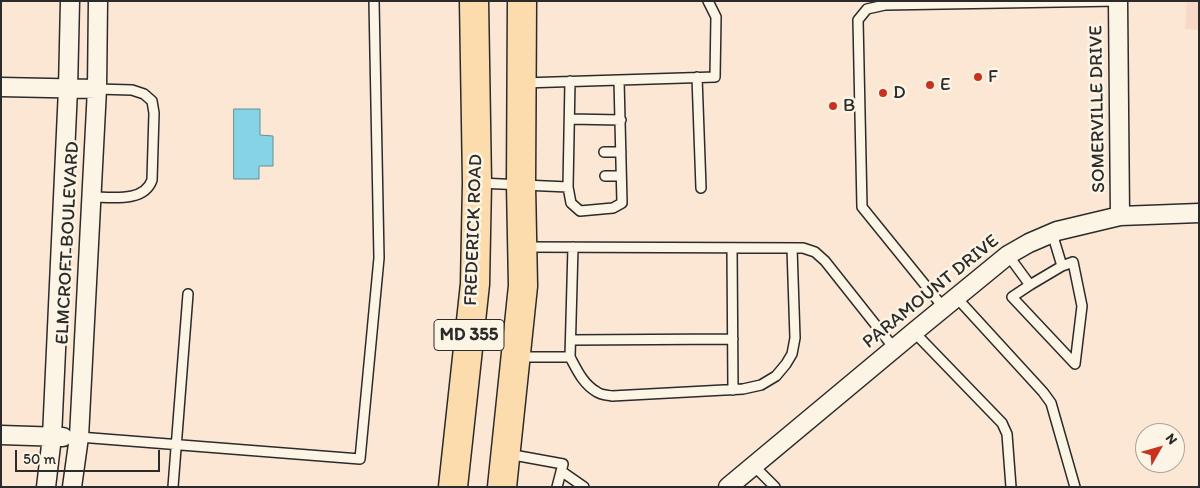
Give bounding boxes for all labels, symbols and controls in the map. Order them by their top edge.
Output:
street label: SOMERVILLE DRIVE [1085,25,1111,193]
place label: F [988,66,998,88]
marker: F [972,71,984,83]
place label: E [940,74,950,96]
marker: E [924,79,936,91]
place label: D [893,82,906,104]
marker: D [877,87,889,99]
place label: B [843,95,855,117]
marker: B [827,100,839,112]
street label: ELMCROFT BOULEVARD [51,141,85,345]
street label: FREDERICK ROAD [460,154,488,306]
street label: PARAMOUNT DRIVE [858,230,1004,354]
road number: MD 355 [434,320,504,350]
north arrow [1135,423,1185,473]
text: N [1162,430,1181,448]
scale bar [18,440,162,472]
text: 50 m [23,450,56,468]

